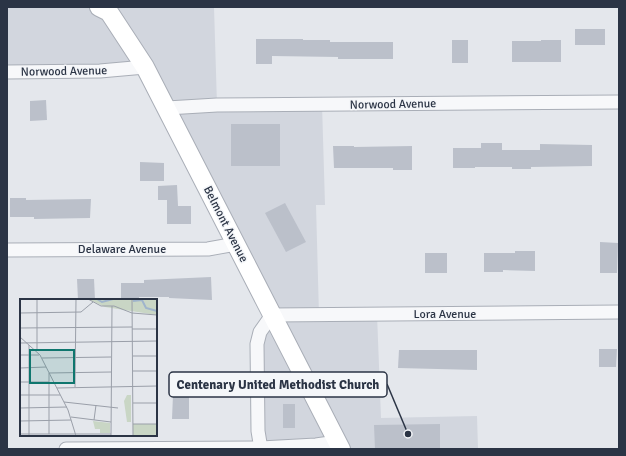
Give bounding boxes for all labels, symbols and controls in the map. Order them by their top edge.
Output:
street label: Norwood Avenue [21,63,107,80]
street label: Norwood Avenue [350,96,436,113]
street label: Belmont Avenue [200,184,251,265]
street label: Delaware Avenue [78,242,166,257]
inset map [20,299,157,436]
street label: Lora Avenue [414,307,476,322]
callout: Centenary United Methodist Church [169,372,387,397]
text: Centenary United Methodist Church [177,377,379,393]

